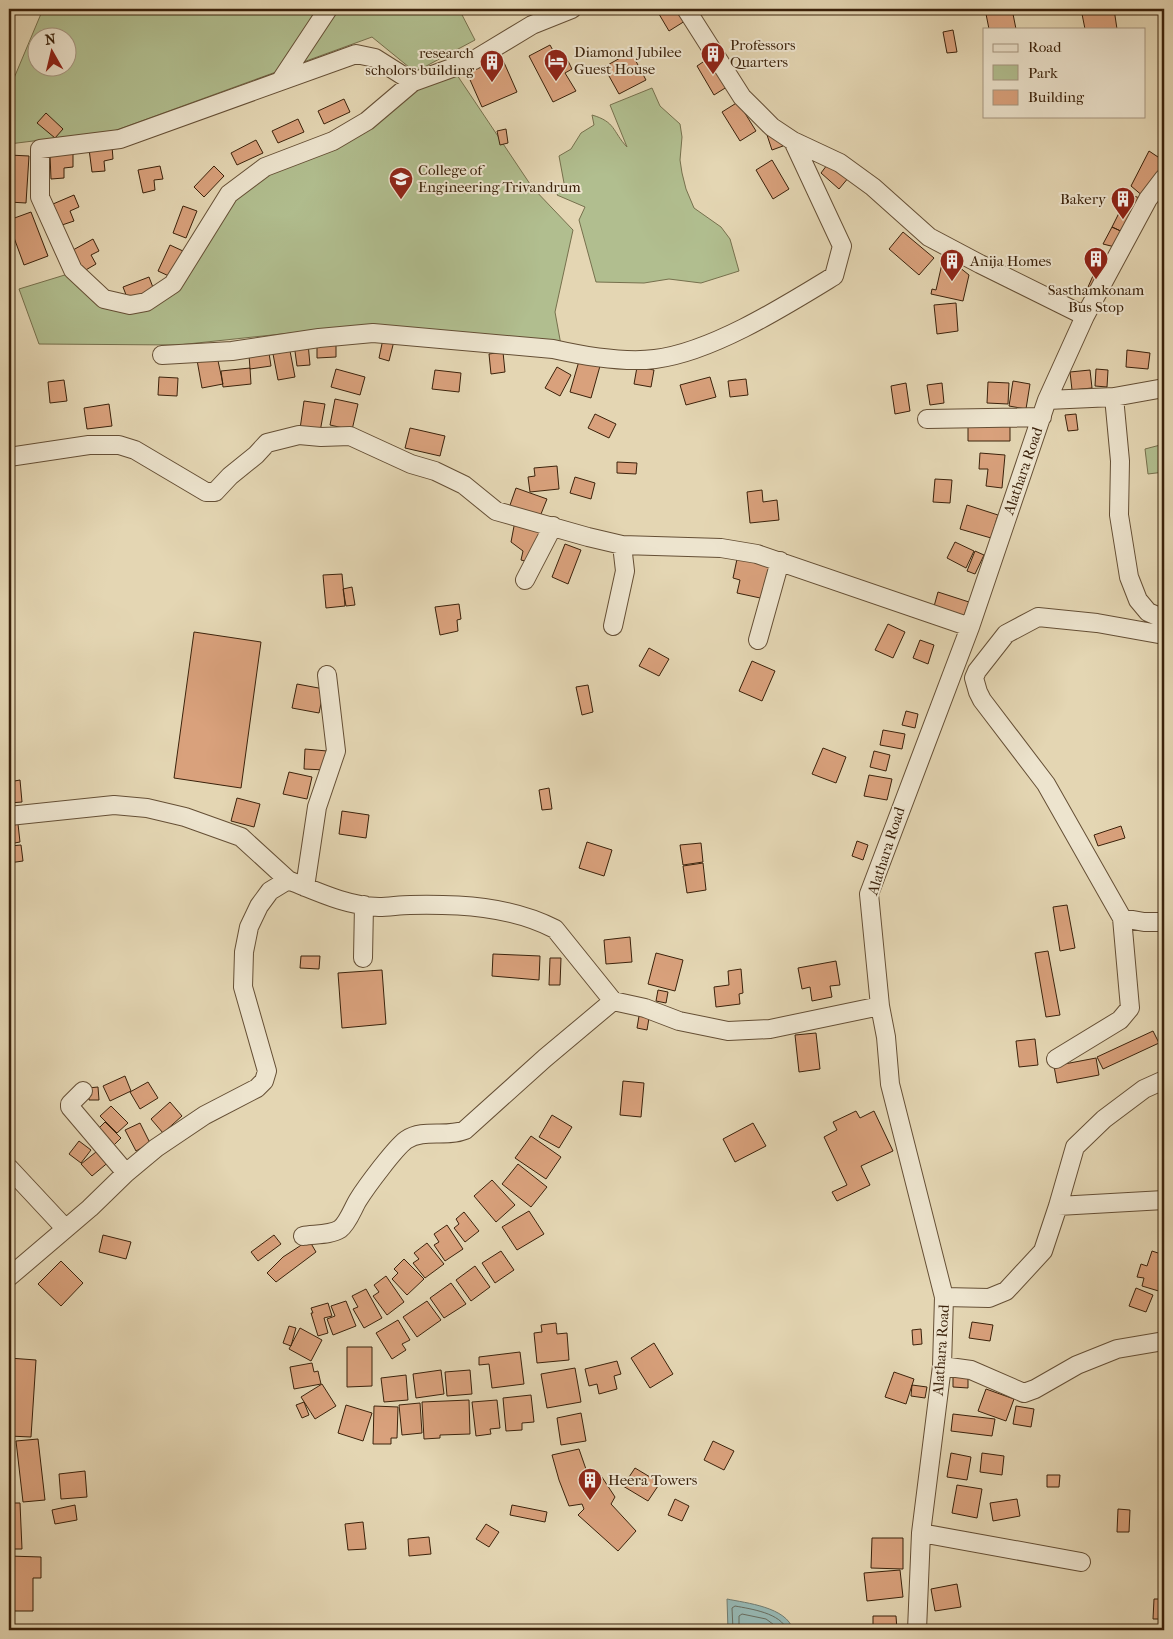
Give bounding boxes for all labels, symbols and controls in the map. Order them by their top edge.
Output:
north arrow [28,28,78,78]
legend [983,28,1146,118]
text: N [44,30,57,49]
place label: Professors Quarters [730,36,796,71]
text: Road [1028,38,1062,56]
building icon: Professors Quarters [700,41,726,75]
place label: Diamond Jubilee Guest House [574,43,682,78]
place label: research scholors building [365,44,475,79]
hotel icon: Diamond Jubilee Guest House [543,48,569,82]
building icon: research scholors building [479,49,505,83]
text: Park [1028,64,1058,82]
text: Building [1028,88,1085,106]
place label: College of Engineering Trivandrum [418,161,581,196]
school or university icon: College of Engineering Trivandrum [388,166,414,200]
building icon: Bakery [1110,186,1136,220]
place label: Bakery [1060,190,1107,208]
building icon: Sasthamkonam Bus Stop [1083,246,1109,280]
building icon: Anija Homes [939,248,965,282]
place label: Anija Homes [969,252,1052,270]
place label: Sasthamkonam Bus Stop [1048,281,1145,316]
street label: Alathara Road [999,424,1047,518]
street label: Alathara Road [863,804,909,898]
street label: Alathara Road [929,1303,953,1397]
building icon: Heera Towers [577,1467,603,1501]
place label: Heera Towers [608,1471,698,1489]

